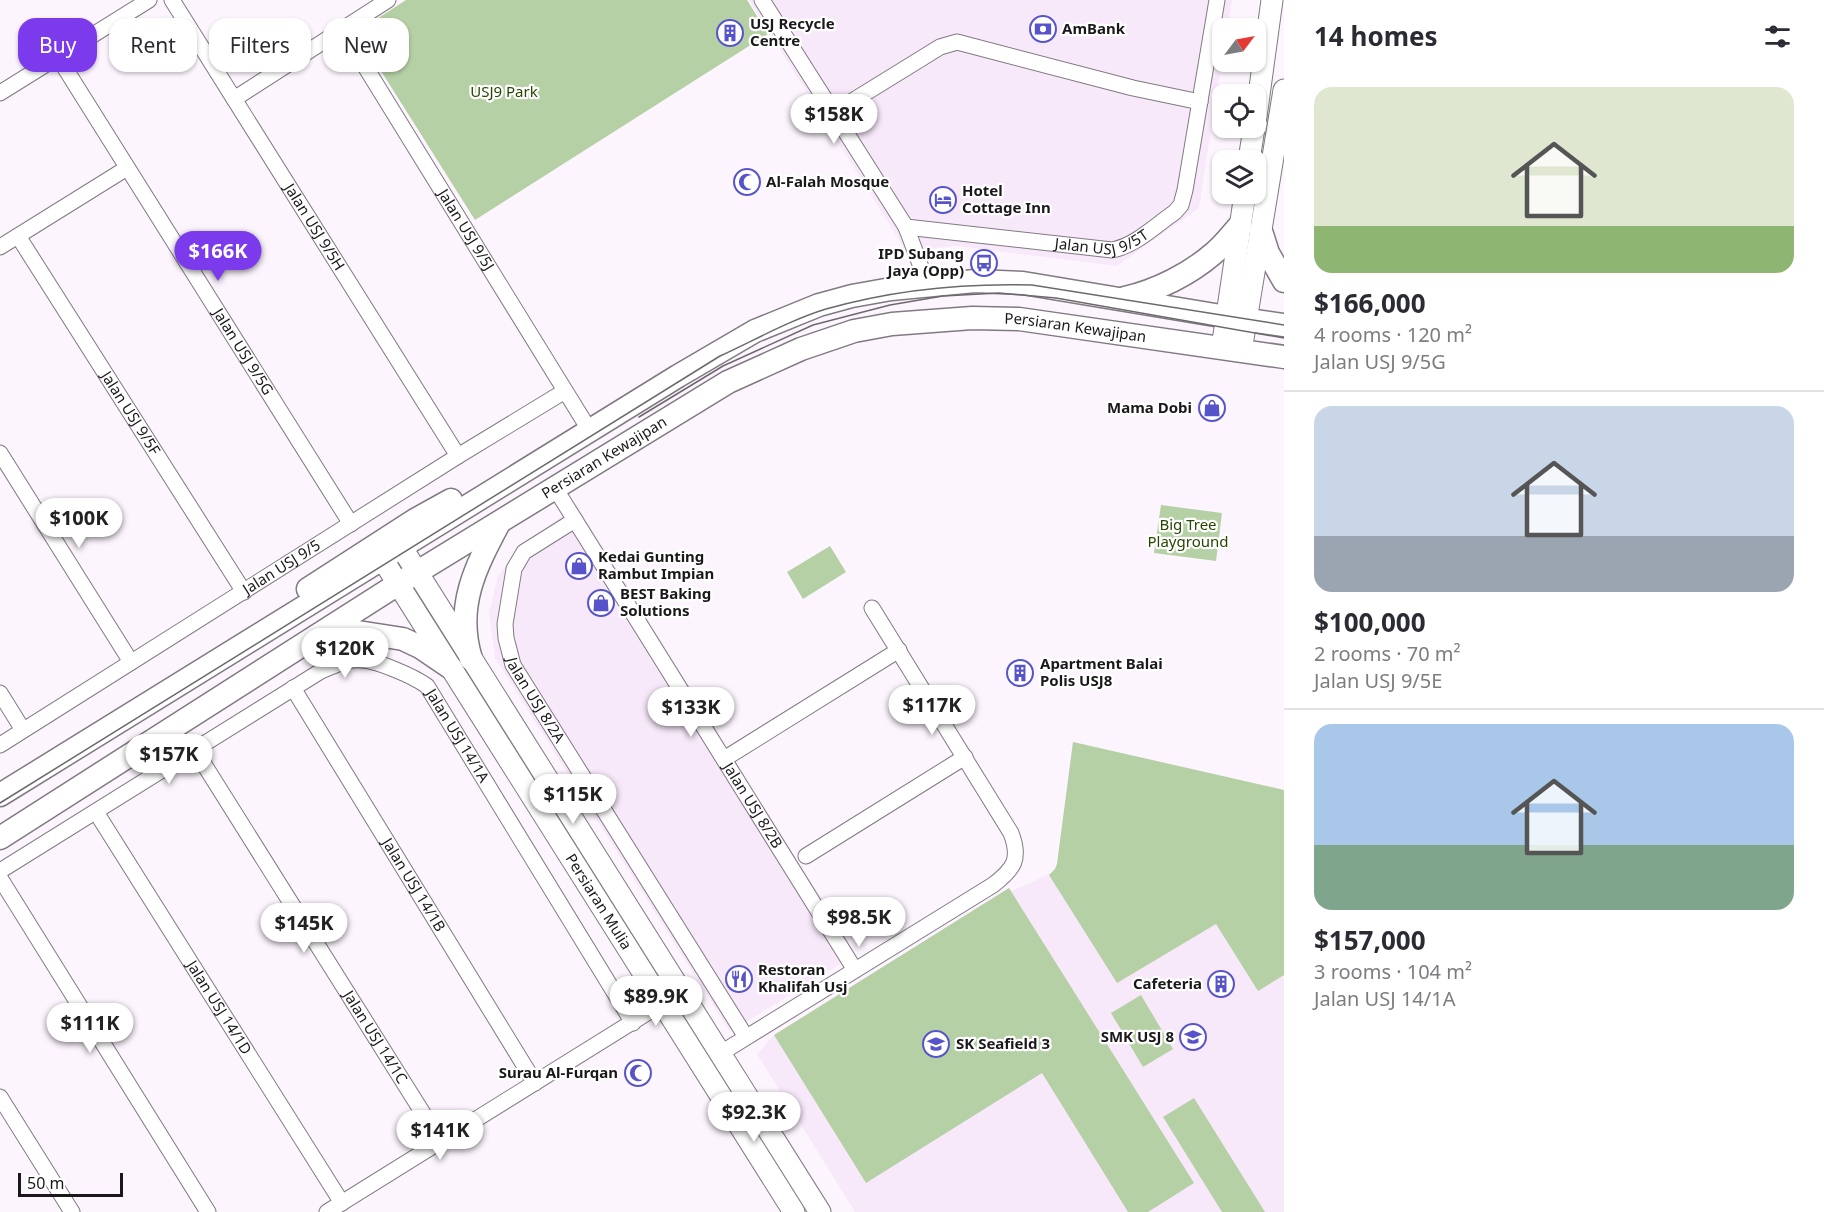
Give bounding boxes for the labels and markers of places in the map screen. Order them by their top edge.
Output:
place label: USJ Recycle Centre [750,13,835,50]
bank icon: AmBank [1028,14,1058,44]
building icon: USJ Recycle Centre [715,18,745,48]
place label: AmBank [1062,18,1126,38]
pin: $158K [792,94,876,145]
mosque icon: Al-Falah Mosque [732,167,762,197]
place label: Al-Falah Mosque [766,171,889,191]
place label: Hotel Cottage Inn [962,180,1051,217]
hotel icon: Hotel Cottage Inn [928,185,958,215]
pin: $166K [176,231,260,282]
place label: IPD Subang Jaya (Opp) [878,243,964,280]
bus stop icon: IPD Subang Jaya (Opp) [969,248,999,278]
shop icon: Mama Dobi [1197,393,1227,423]
place label: Mama Dobi [1107,397,1192,417]
pin: $100K [37,498,121,549]
place label: Kedai Gunting Rambut Impian [598,546,714,583]
shop icon: Kedai Gunting Rambut Impian [564,551,594,581]
place label: BEST Baking Solutions [620,583,711,620]
shop icon: BEST Baking Solutions [586,588,616,618]
pin: $120K [303,628,387,679]
place label: Apartment Balai Polis USJ8 [1040,653,1163,690]
building icon: Apartment Balai Polis USJ8 [1005,658,1035,688]
pin: $117K [890,685,974,736]
pin: $133K [649,687,733,738]
pin: $157K [127,734,211,785]
pin: $115K [531,774,615,825]
pin: $98.5K [810,897,908,948]
pin: $145K [262,903,346,954]
place label: Restoran Khalifah Usj [758,959,847,996]
restaurant icon: Restoran Khalifah Usj [724,964,754,994]
building icon: Cafeteria [1206,969,1236,999]
place label: Cafeteria [1133,973,1202,993]
pin: $89.9K [607,976,705,1027]
pin: $111K [48,1003,132,1054]
school or university icon: SMK USJ 8 [1178,1022,1208,1052]
place label: SMK USJ 8 [1101,1026,1174,1046]
school or university icon: SK Seafield 3 [921,1029,951,1059]
place label: SK Seafield 3 [956,1033,1050,1053]
mosque icon: Surau Al-Furqan [623,1058,653,1088]
place label: Surau Al-Furqan [499,1062,618,1082]
pin: $92.3K [705,1092,803,1143]
pin: $141K [398,1110,482,1161]

